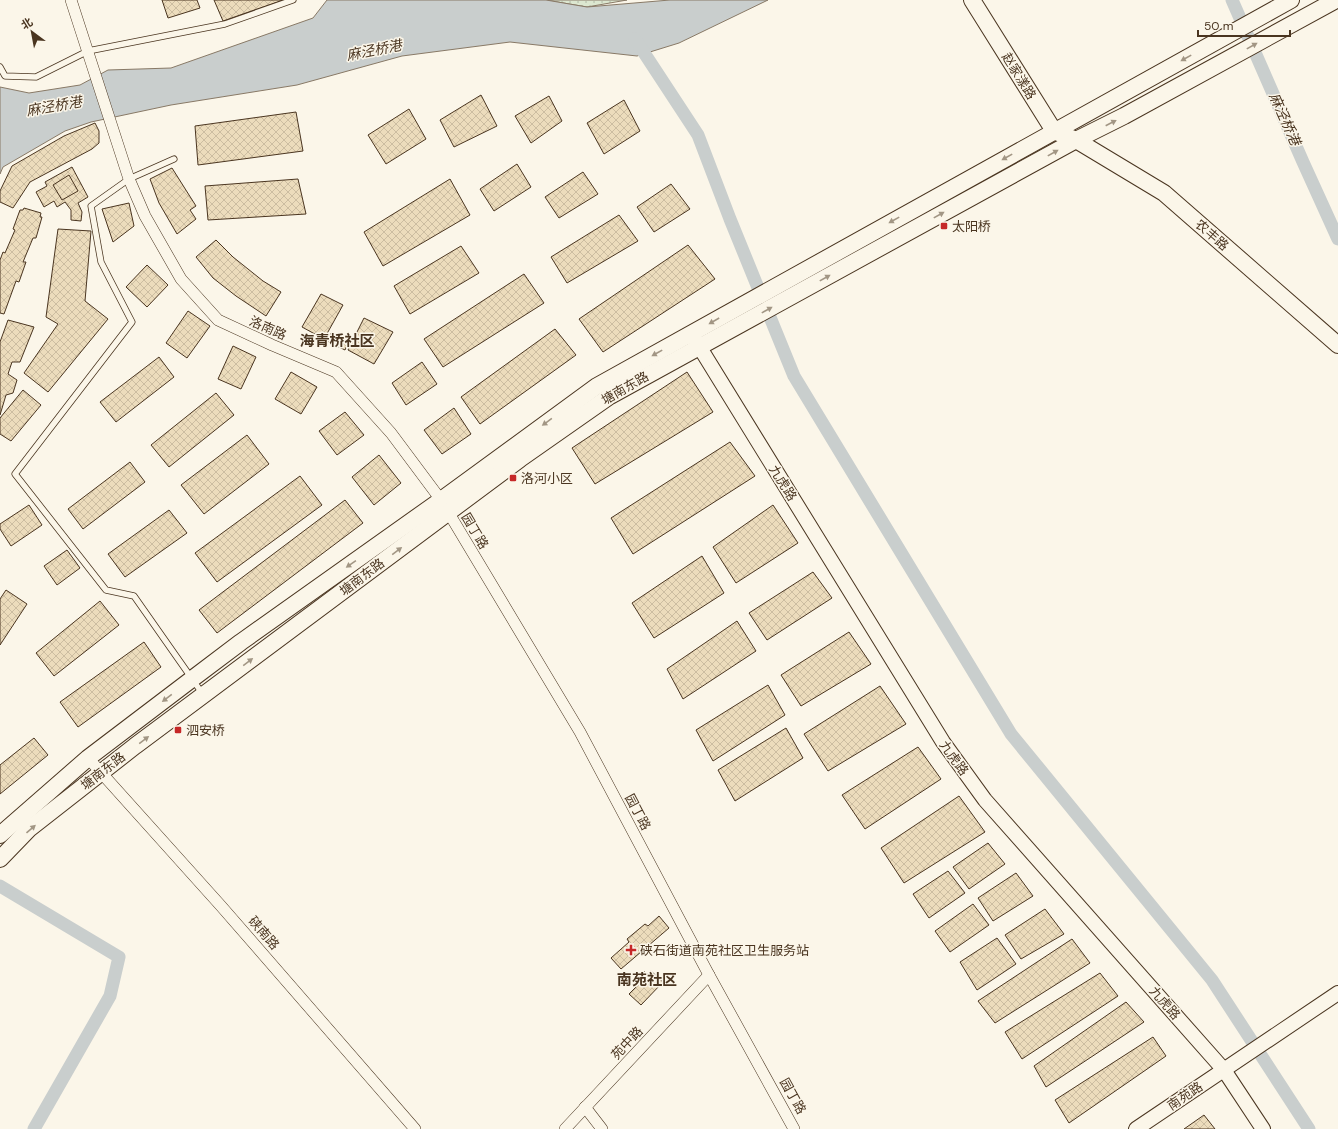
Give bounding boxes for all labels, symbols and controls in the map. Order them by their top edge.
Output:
north arrow [12,12,52,52]
scale bar [1198,12,1290,38]
text: 北 [18,15,35,32]
text: 50 m [1204,18,1233,34]
water label: 麻泾桥港 [345,35,405,64]
one-way arrow [1246,42,1258,49]
street label: 赵家漾路 [998,49,1040,103]
one-way arrow [1180,55,1192,61]
water label: 麻泾桥港 [1265,90,1305,150]
water label: 麻泾桥港 [25,92,85,120]
one-way arrow [1105,119,1117,126]
one-way arrow [1047,150,1059,156]
one-way arrow [1002,154,1013,160]
one-way arrow [933,212,945,219]
street label: 农丰路 [1192,216,1232,254]
one-way arrow [888,217,900,224]
place label: 太阳桥 [952,218,991,235]
marker: 太阳桥 [939,221,949,231]
one-way arrow [819,275,831,281]
one-way arrow [761,306,773,313]
street label: 洛南路 [247,312,289,344]
one-way arrow [708,317,720,324]
district label: 海青桥社区 [299,331,375,351]
one-way arrow [651,350,663,356]
street label: 塘南东路 [598,368,652,408]
one-way arrow [542,418,553,427]
street label: 九虎路 [765,462,801,504]
place label: 洛河小区 [521,470,573,487]
marker: 洛河小区 [508,473,518,483]
street label: 园丁路 [458,510,492,552]
one-way arrow [392,547,403,555]
street label: 塘南东路 [336,555,388,599]
one-way arrow [346,560,356,568]
one-way arrow [243,658,253,666]
one-way arrow [161,694,172,702]
place label: 泗安桥 [186,722,225,739]
marker: 泗安桥 [173,725,183,735]
one-way arrow [138,735,149,744]
street label: 九虎路 [936,737,972,779]
street label: 塘南东路 [77,748,129,794]
street label: 园丁路 [621,791,655,833]
one-way arrow [25,824,36,833]
street label: 硖南路 [245,913,283,953]
place label: 硖石街道南苑社区卫生服务站 [640,942,809,959]
marker: 硖石街道南苑社区卫生服务站 [625,944,637,956]
district label: 南苑社区 [617,970,677,990]
street label: 九虎路 [1146,983,1184,1023]
street label: 苑中路 [607,1023,647,1063]
street label: 园丁路 [776,1075,810,1117]
street label: 南苑路 [1164,1078,1206,1114]

